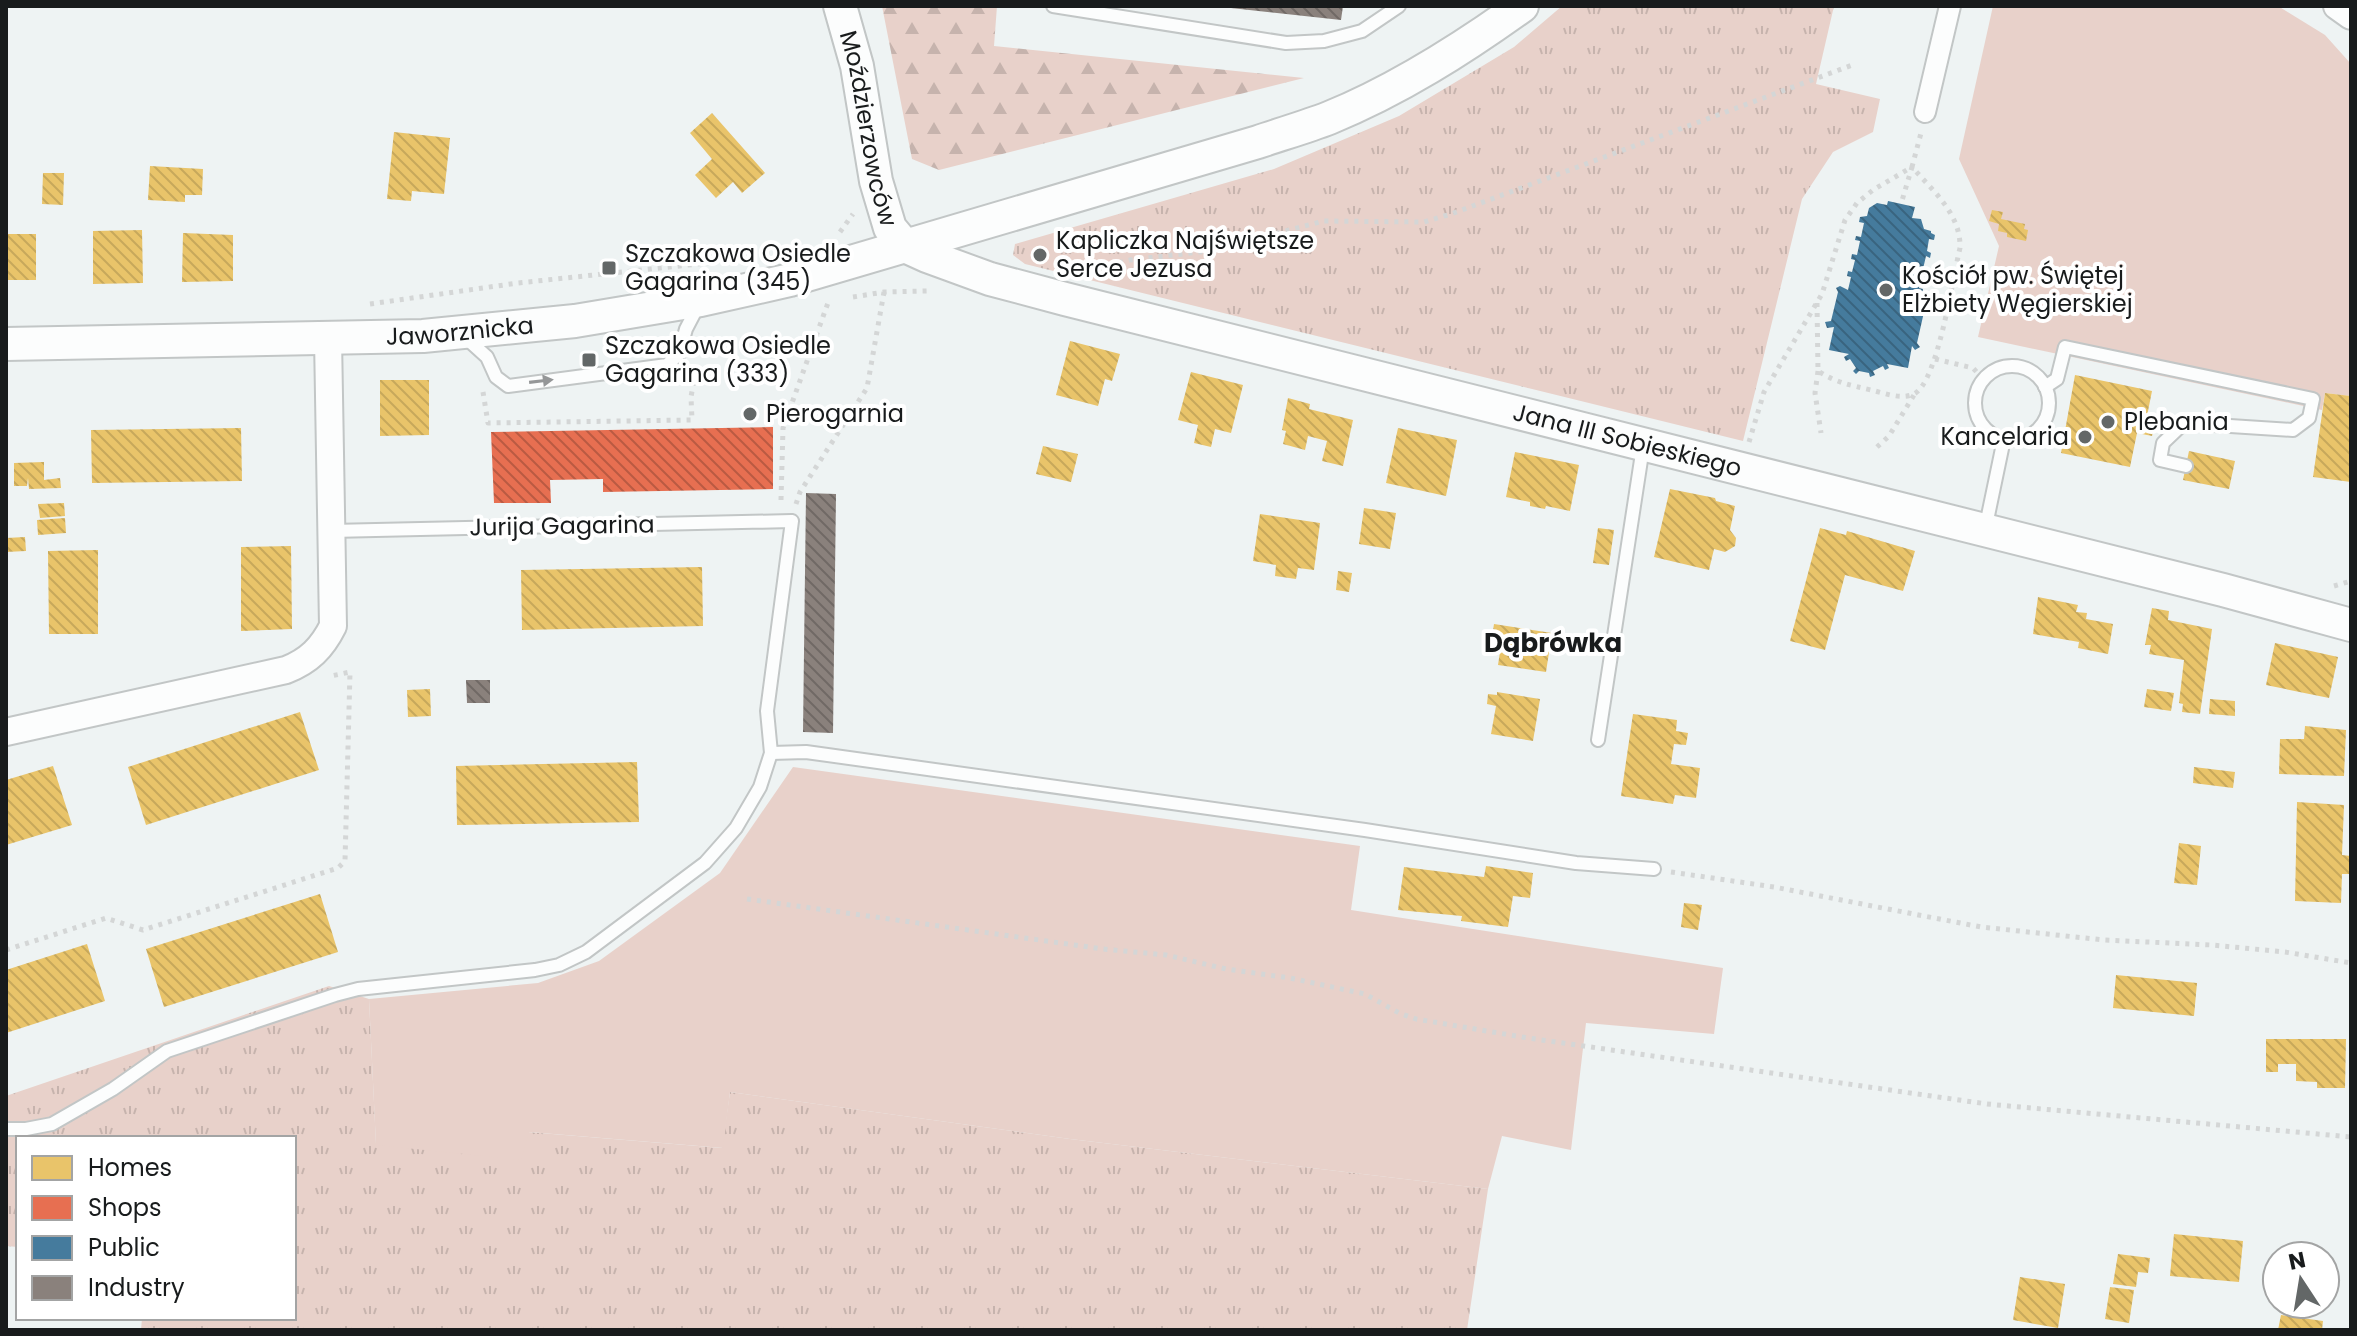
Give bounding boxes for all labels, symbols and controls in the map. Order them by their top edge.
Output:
street label: Moździerzowców [832,27,906,231]
place label: Kapliczka Najświętsze Serce Jezusa [1056,224,1314,285]
place label: Szczakowa Osiedle Gagarina (345) [625,237,851,298]
marker: Kapliczka Najświętsze Serce Jezusa [1031,246,1049,264]
marker: Szczakowa Osiedle Gagarina (345) [600,259,618,277]
place label: Kościół pw. Świętej Elżbiety Węgierskiej [1902,259,2133,320]
marker: Kościół pw. Świętej Elżbiety Węgierskiej [1877,281,1895,299]
street label: Jaworznicka [385,308,535,353]
place label: Szczakowa Osiedle Gagarina (333) [605,329,831,390]
marker: Szczakowa Osiedle Gagarina (333) [580,351,598,369]
one-way arrow [529,375,554,388]
street label: Jana III Sobieskiego [1509,395,1745,484]
place label: Pierogarnia [766,397,904,430]
marker: Pierogarnia [741,405,759,423]
place label: Plebania [2124,405,2229,438]
marker: Plebania [2099,413,2117,431]
place label: Kancelaria [1940,420,2069,453]
marker: Kancelaria [2076,428,2094,446]
street label: Jurija Gagarina [469,507,655,544]
district label: Dąbrówka [1484,625,1622,661]
legend [16,1136,296,1320]
text: Homes [88,1151,172,1184]
text: Shops [88,1191,162,1224]
text: Public [88,1231,160,1264]
north arrow [2261,1240,2341,1320]
text: N [2286,1244,2308,1278]
text: Industry [88,1271,185,1304]

